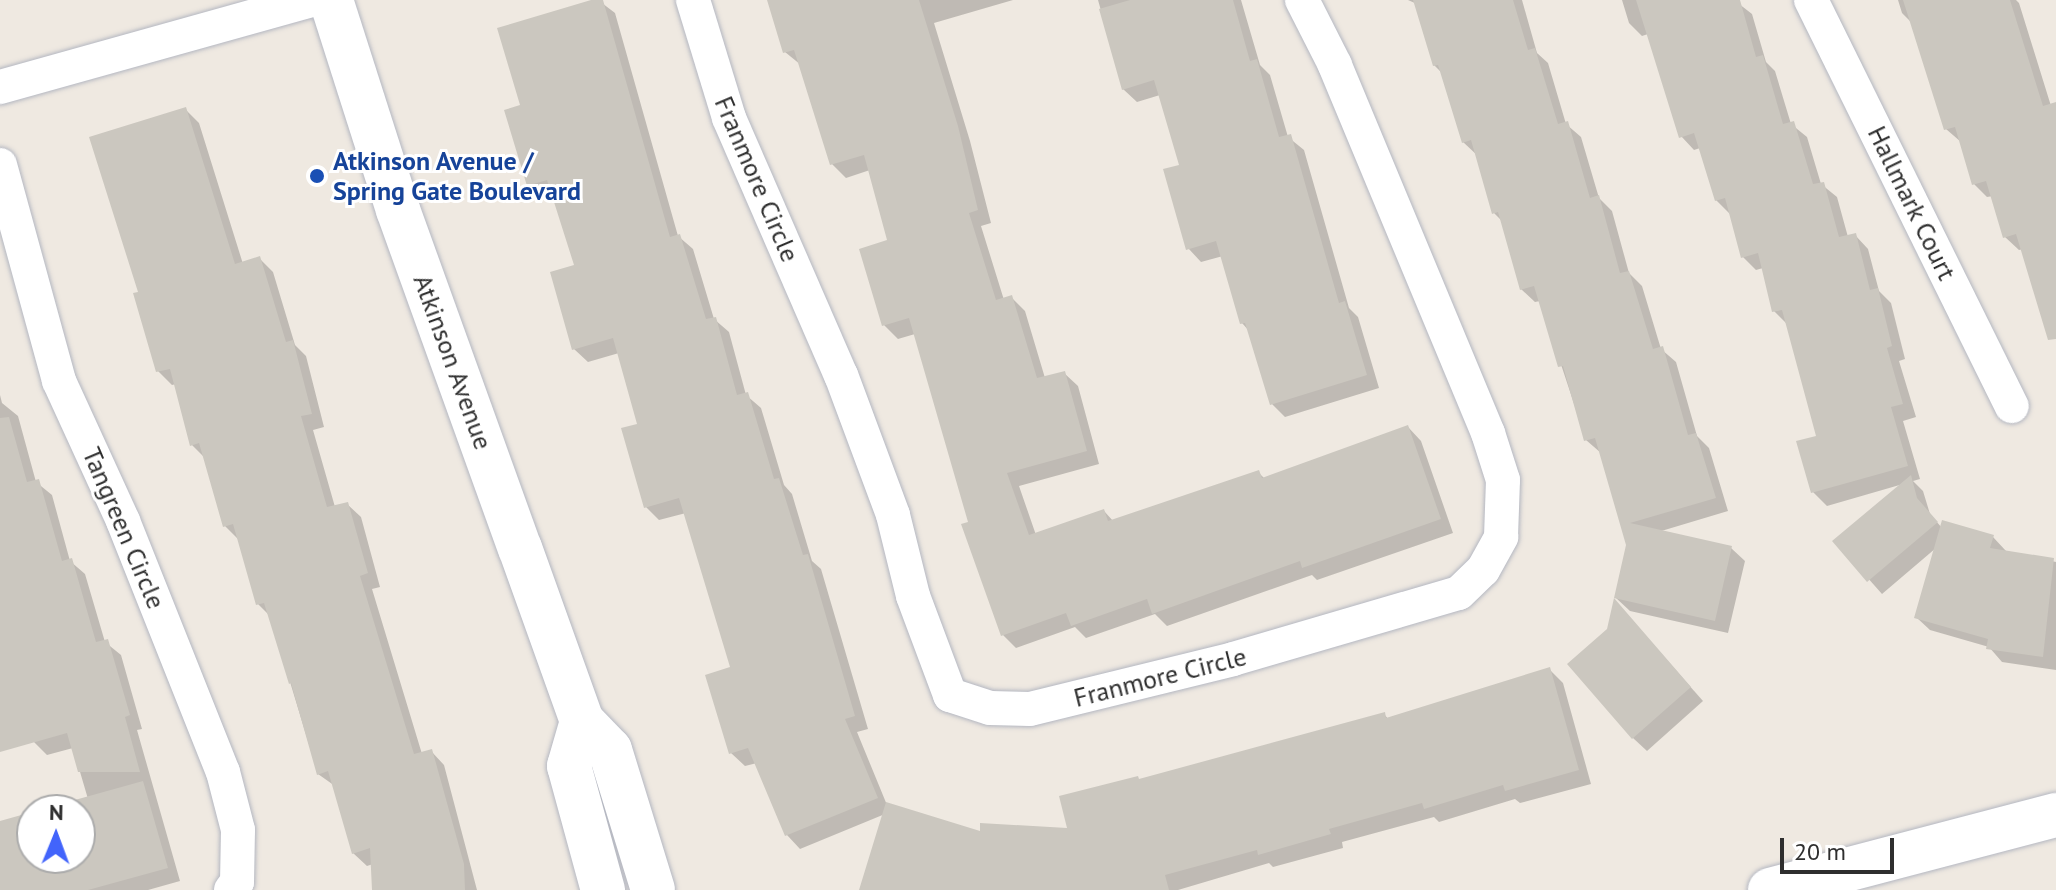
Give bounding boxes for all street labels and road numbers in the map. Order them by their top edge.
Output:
street label: Franmore Circle [708,92,806,266]
street label: Hallmark Court [1861,121,1963,285]
street label: Atkinson Avenue [407,270,499,454]
street label: Tangreen Circle [76,443,172,613]
street label: Franmore Circle [1071,640,1249,714]

